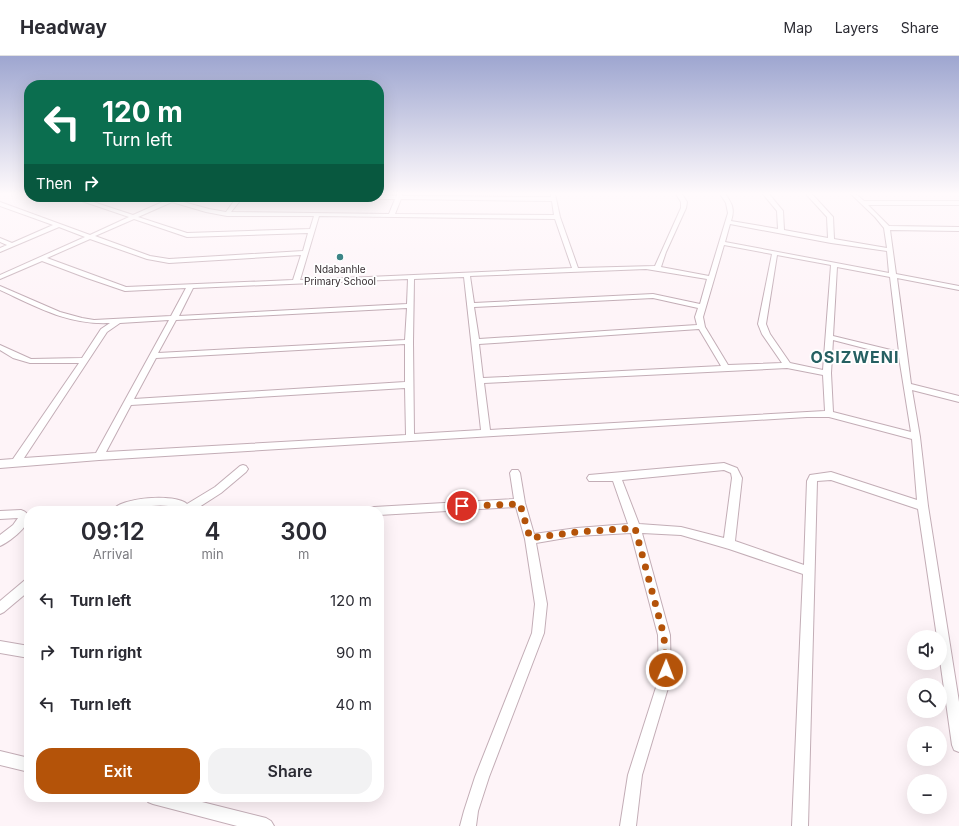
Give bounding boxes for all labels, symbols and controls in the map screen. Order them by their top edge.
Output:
text: Headway [20,16,107,39]
text: Map [784,19,813,36]
text: Layers [835,19,879,36]
text: Share [901,19,939,36]
text: 120 m [102,95,183,129]
icon: left [36,96,88,148]
text: Turn left [102,129,172,150]
icon: right [80,172,102,194]
text: Then [36,174,72,193]
marker: Ndabanhle Primary School [335,252,345,262]
place label: Ndabanhle Primary School [304,263,376,287]
district label: OSIZWENI [811,347,899,367]
pin [445,489,479,523]
icon: arrive [451,495,473,517]
text: 09:12 [81,517,145,546]
text: 4 [204,517,220,546]
text: 300 [280,517,327,546]
text: Arrival [93,546,133,562]
text: min [201,546,224,562]
text: m [298,546,309,562]
icon: left [36,589,58,611]
text: Turn left [70,591,131,610]
text: 120 m [330,591,372,610]
map controls [907,630,947,814]
button: sound [907,630,947,670]
icon: right [36,641,58,663]
text: Turn right [70,643,142,662]
text: 90 m [336,643,372,662]
position arrow [645,649,687,691]
button: search [907,678,947,718]
icon: left [36,693,58,715]
text: Turn left [70,695,131,714]
text: 40 m [335,695,372,714]
button: + [907,726,947,766]
button: Exit [36,748,200,794]
button: Share [208,748,372,794]
button: − [907,774,947,814]

